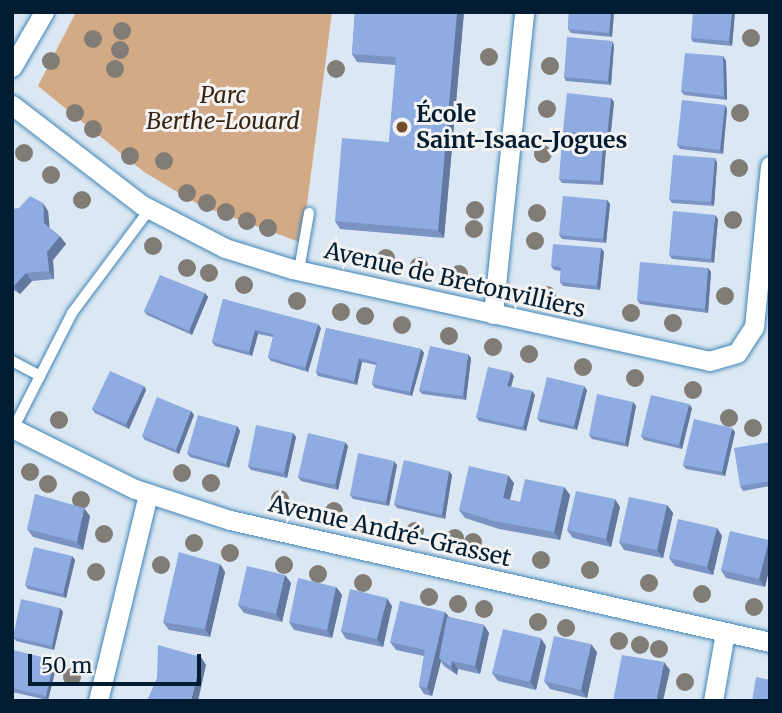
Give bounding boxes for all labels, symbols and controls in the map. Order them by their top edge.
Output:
park label: Parc Berthe-Louard [146,81,300,135]
place label: École Saint-Isaac-Jogues [416,100,628,154]
marker: École Saint-Isaac-Jogues [394,119,410,135]
street label: Avenue de Bretonvilliers [322,237,588,323]
street label: Avenue André-Grasset [266,490,514,572]
scale bar [32,640,205,684]
text: 50 m [41,652,92,679]

